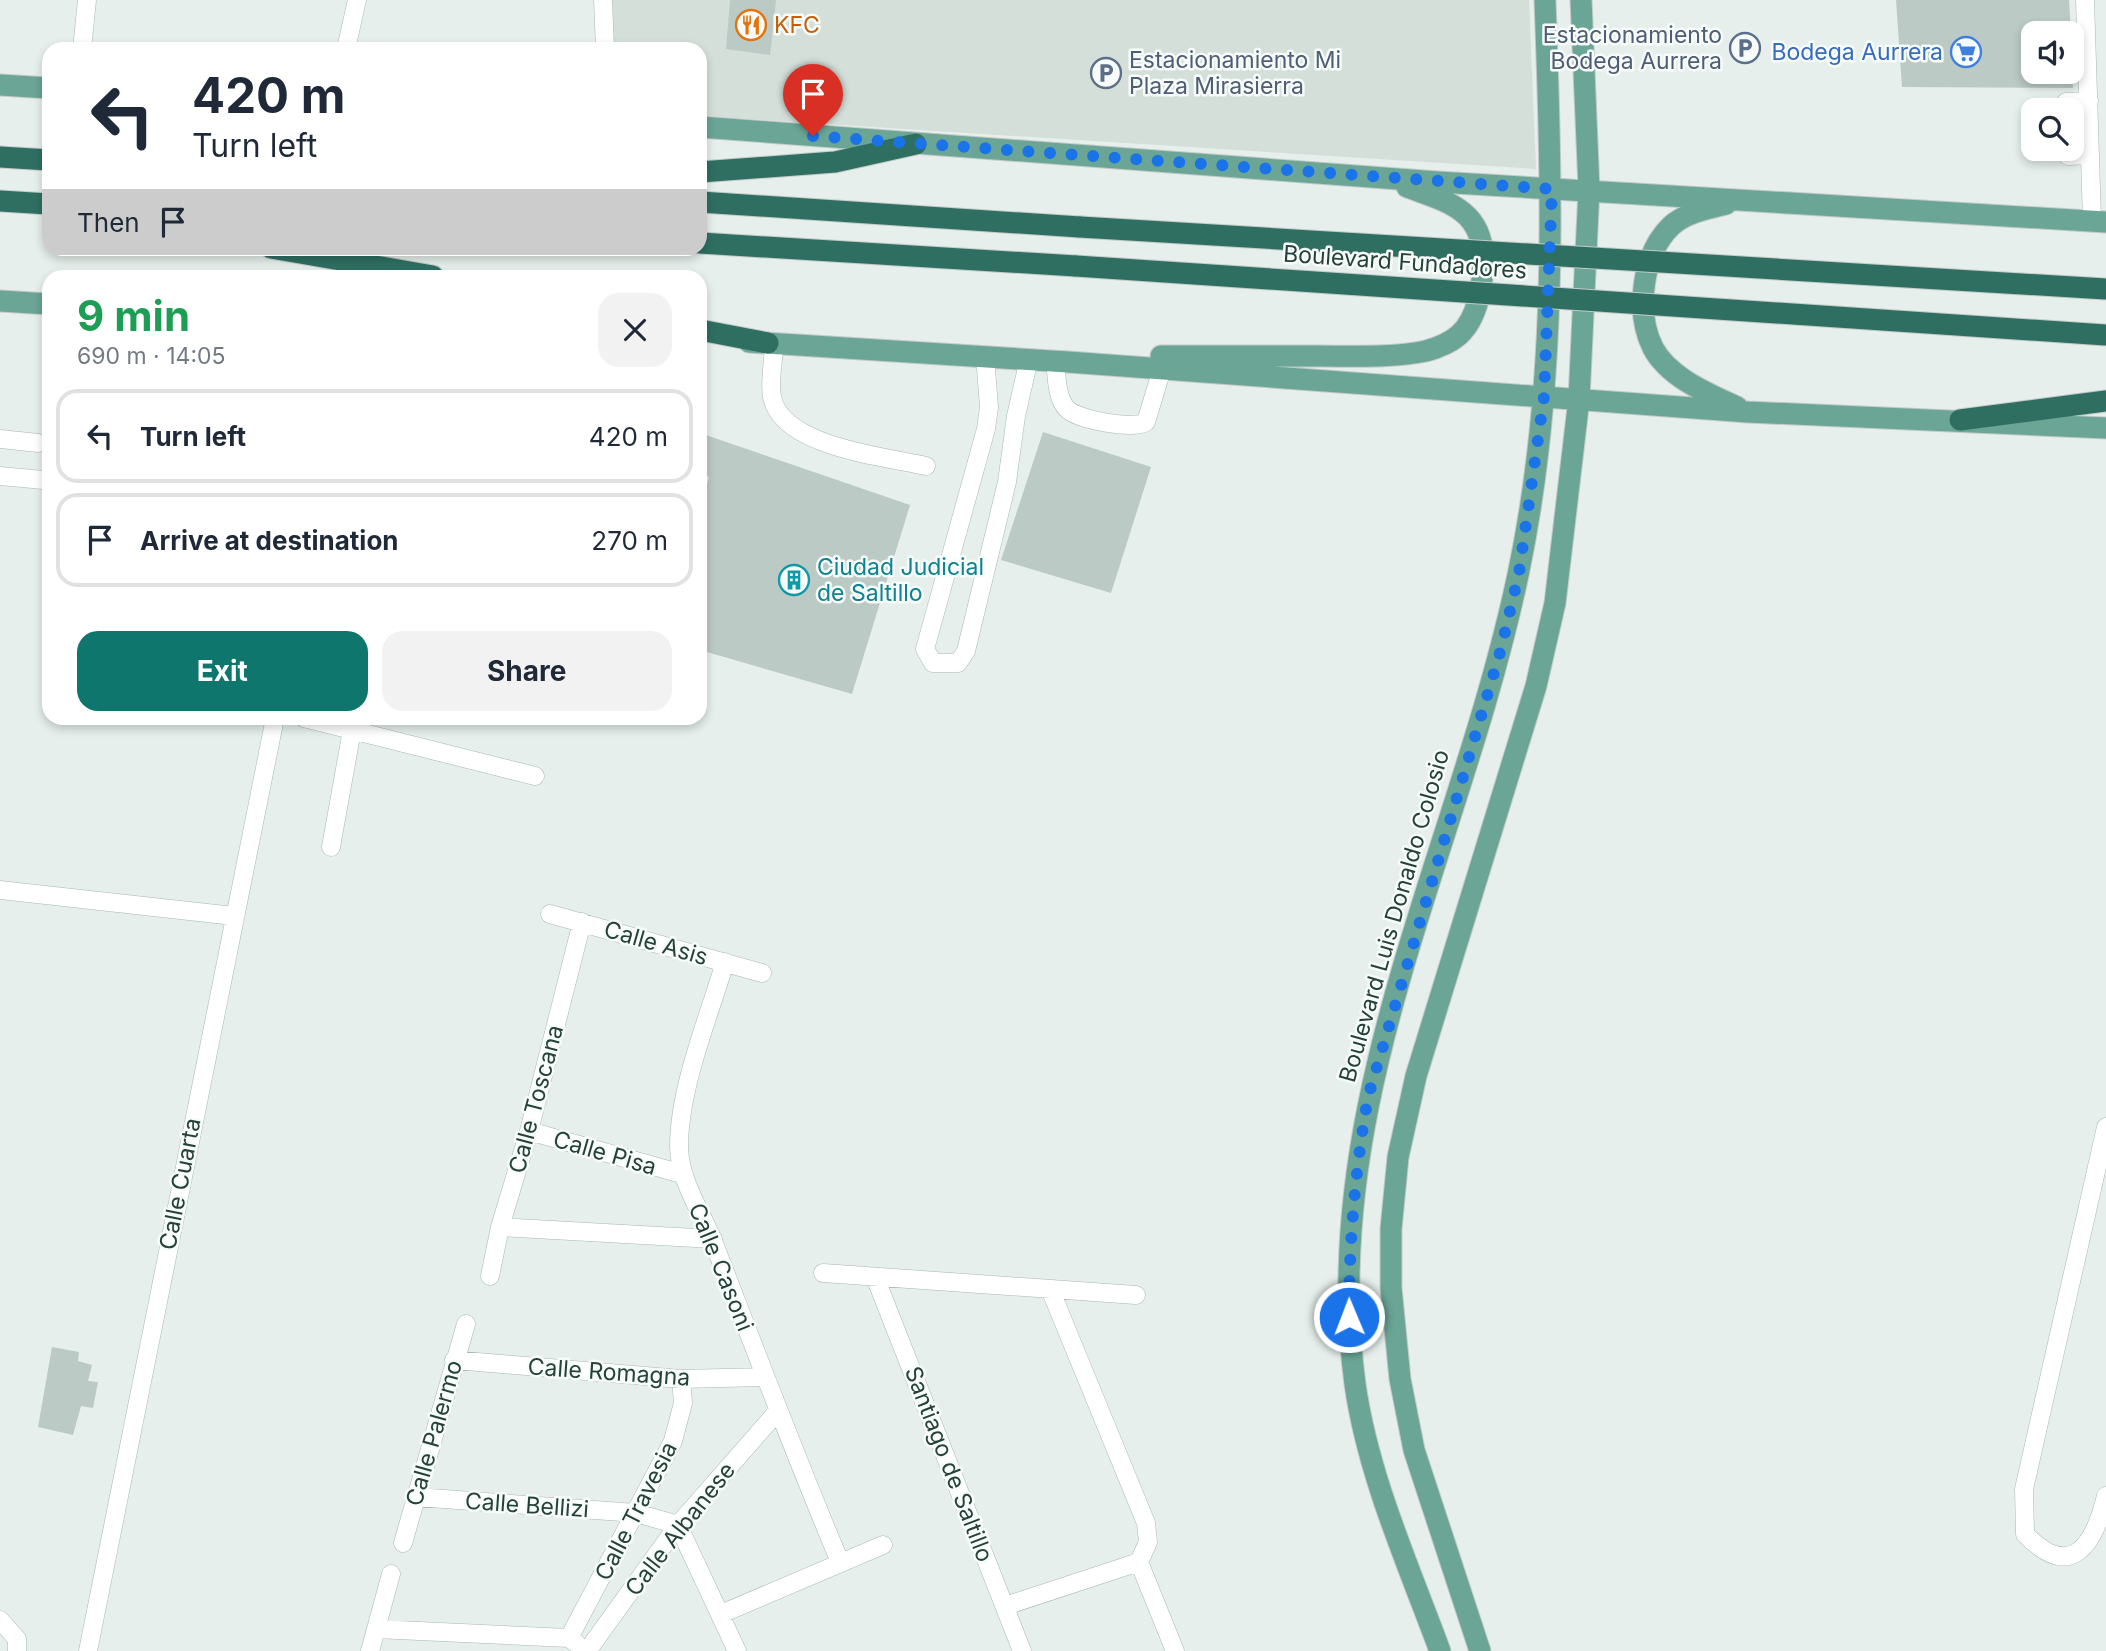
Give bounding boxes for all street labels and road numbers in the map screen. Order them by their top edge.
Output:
street label: Boulevard Fundadores [1282,240,1528,284]
street label: Boulevard Luis Donaldo Colosio [1333,747,1455,1085]
street label: Calle Asis [601,915,711,971]
street label: Calle Toscana [503,1022,569,1176]
street label: Calle Cuarta [154,1116,206,1252]
street label: Calle Pisa [550,1125,660,1181]
street label: Calle Casoni [683,1199,759,1335]
street label: Calle Romagna [527,1352,691,1392]
street label: Calle Palermo [400,1357,468,1509]
street label: Santiago de Saltillo [899,1362,999,1566]
street label: Calle Travesia [589,1437,683,1585]
street label: Calle Albanese [619,1457,741,1601]
street label: Calle Bellizi [464,1487,590,1523]

